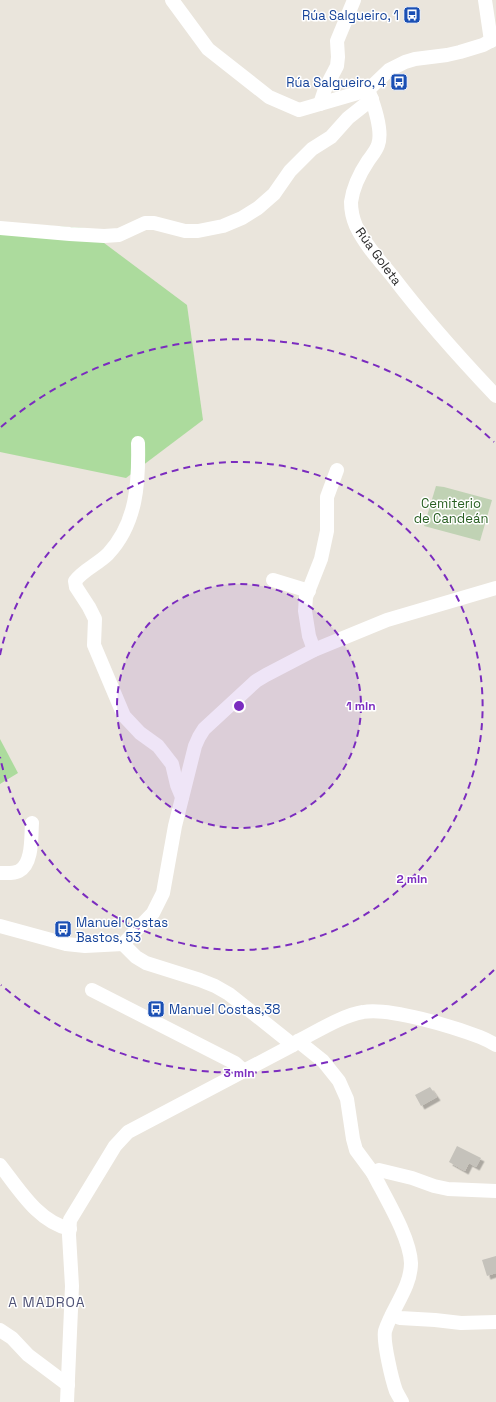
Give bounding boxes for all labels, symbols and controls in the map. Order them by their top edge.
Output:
bus stop icon: Rúa Salgueiro, 1 [402,5,422,25]
place label: Rúa Salgueiro, 1 [302,7,399,24]
bus stop icon: Rúa Salgueiro, 4 [389,72,409,92]
place label: Rúa Salgueiro, 4 [286,74,386,91]
street label: Rúa Goleta [352,224,406,289]
park label: Cemiterio de Candeán [414,495,488,527]
text: 1 min [346,698,376,714]
centre of rings [232,699,246,713]
text: 2 min [396,871,428,887]
place label: Manuel Costas Bastos, 53 [76,914,168,946]
bus stop icon: Manuel Costas Bastos, 53 [53,919,73,939]
bus stop icon: Manuel Costas,38 [146,999,166,1019]
place label: Manuel Costas,38 [169,1001,280,1018]
text: 3 min [223,1065,255,1081]
district label: A MADROA [8,1293,86,1311]

